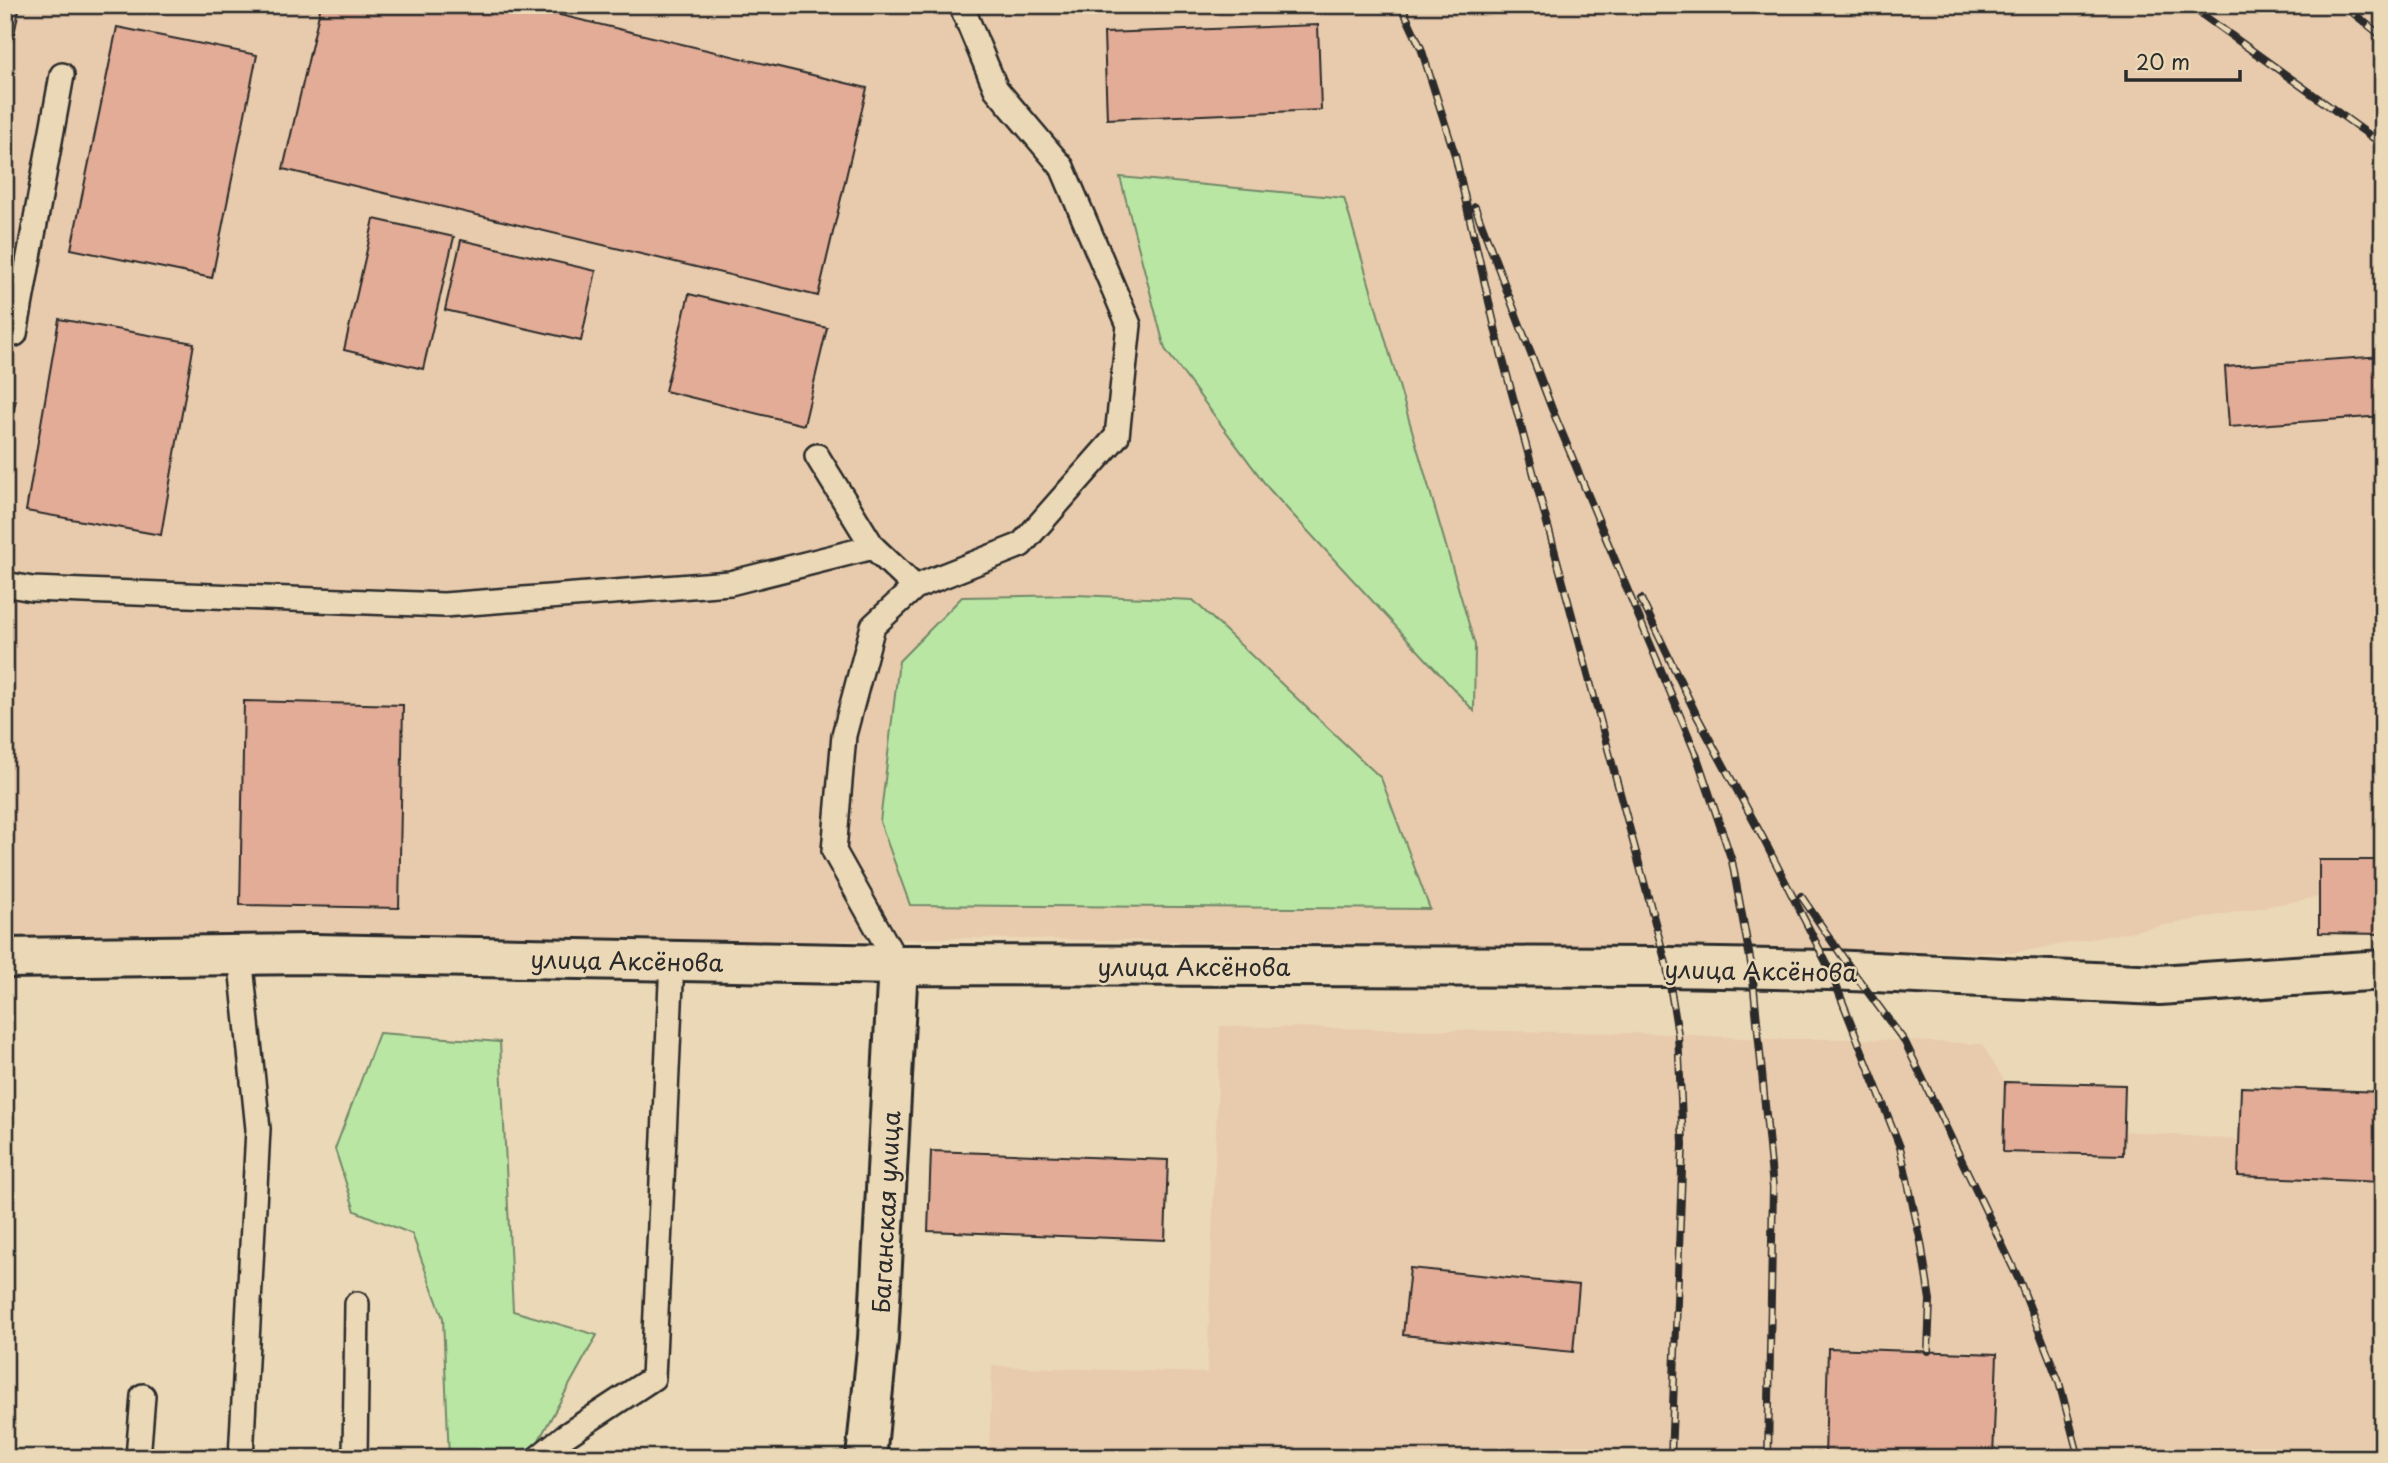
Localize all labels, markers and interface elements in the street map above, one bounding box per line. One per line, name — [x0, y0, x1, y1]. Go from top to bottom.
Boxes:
scale bar — [2126, 38, 2239, 82]
text: 20 m — [2136, 45, 2190, 77]
street label: улица Аксёнова — [530, 940, 724, 980]
street label: улица Аксёнова — [1098, 948, 1291, 984]
street label: улица Аксёнова — [1664, 950, 1858, 990]
street label: Баганская улица — [862, 1110, 908, 1314]

